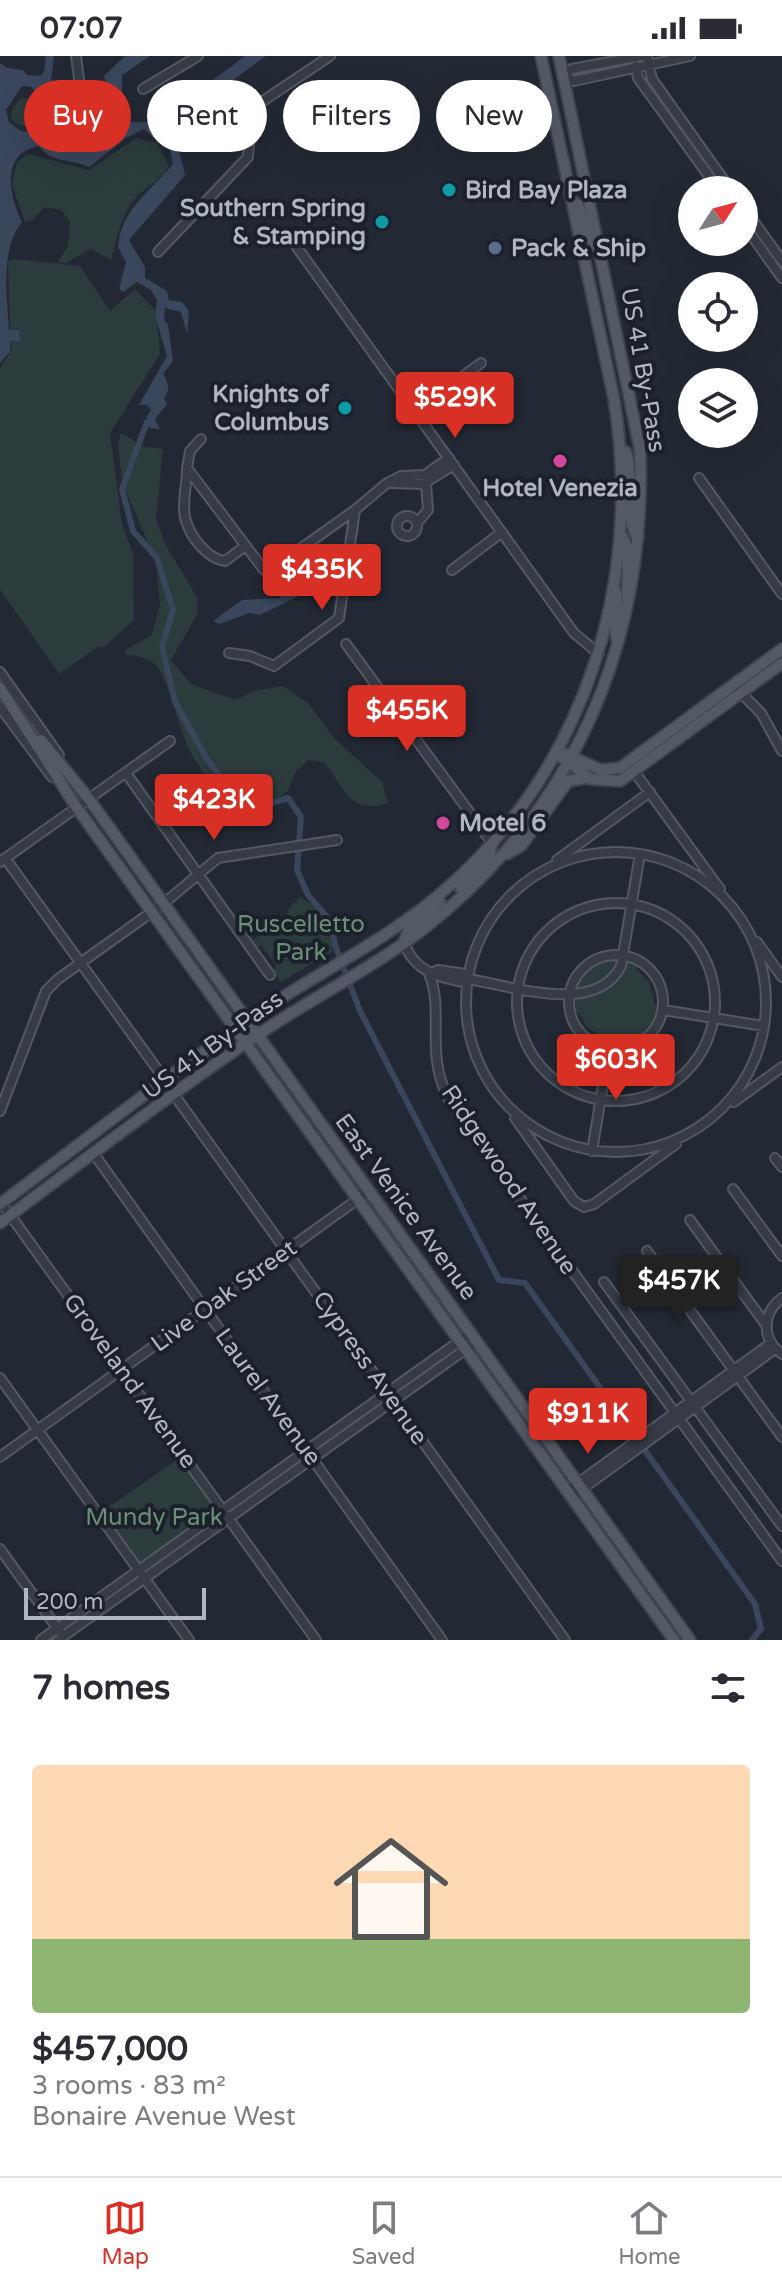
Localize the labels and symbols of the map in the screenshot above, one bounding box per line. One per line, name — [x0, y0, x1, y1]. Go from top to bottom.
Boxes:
place label: Bird Bay Plaza — [465, 176, 628, 205]
north arrow — [678, 176, 758, 256]
marker: Bird Bay Plaza — [440, 181, 458, 199]
place label: Southern Spring & Stamping — [180, 194, 366, 251]
marker: Southern Spring & Stamping — [373, 213, 391, 231]
place label: Pack & Ship — [511, 234, 646, 263]
marker: Pack & Ship — [486, 239, 504, 257]
street label: US 41 By-Pass — [614, 286, 672, 454]
pin: $529K — [399, 372, 511, 440]
place label: Knights of Columbus — [212, 380, 330, 437]
marker: Knights of Columbus — [336, 399, 354, 417]
marker: Hotel Venezia — [551, 452, 569, 470]
place label: Hotel Venezia — [482, 474, 638, 503]
pin: $435K — [266, 544, 378, 612]
pin: $455K — [351, 685, 463, 753]
pin: $423K — [158, 774, 270, 842]
place label: Motel 6 — [459, 809, 546, 838]
marker: Motel 6 — [434, 814, 452, 832]
park label: Ruscelletto Park — [237, 910, 365, 967]
street label: US 41 By-Pass — [137, 984, 289, 1106]
pin: $603K — [560, 1034, 672, 1102]
street label: Ridgewood Avenue — [435, 1080, 583, 1280]
street label: East Venice Avenue — [329, 1108, 483, 1306]
street label: Live Oak Street — [146, 1233, 302, 1359]
pin: $457K — [623, 1255, 735, 1323]
street label: Cypress Avenue — [306, 1286, 434, 1450]
street label: Groveland Avenue — [57, 1288, 203, 1474]
street label: Laurel Avenue — [209, 1323, 327, 1471]
pin: $911K — [532, 1388, 644, 1456]
park label: Mundy Park — [85, 1503, 223, 1532]
scale bar — [24, 1584, 206, 1620]

